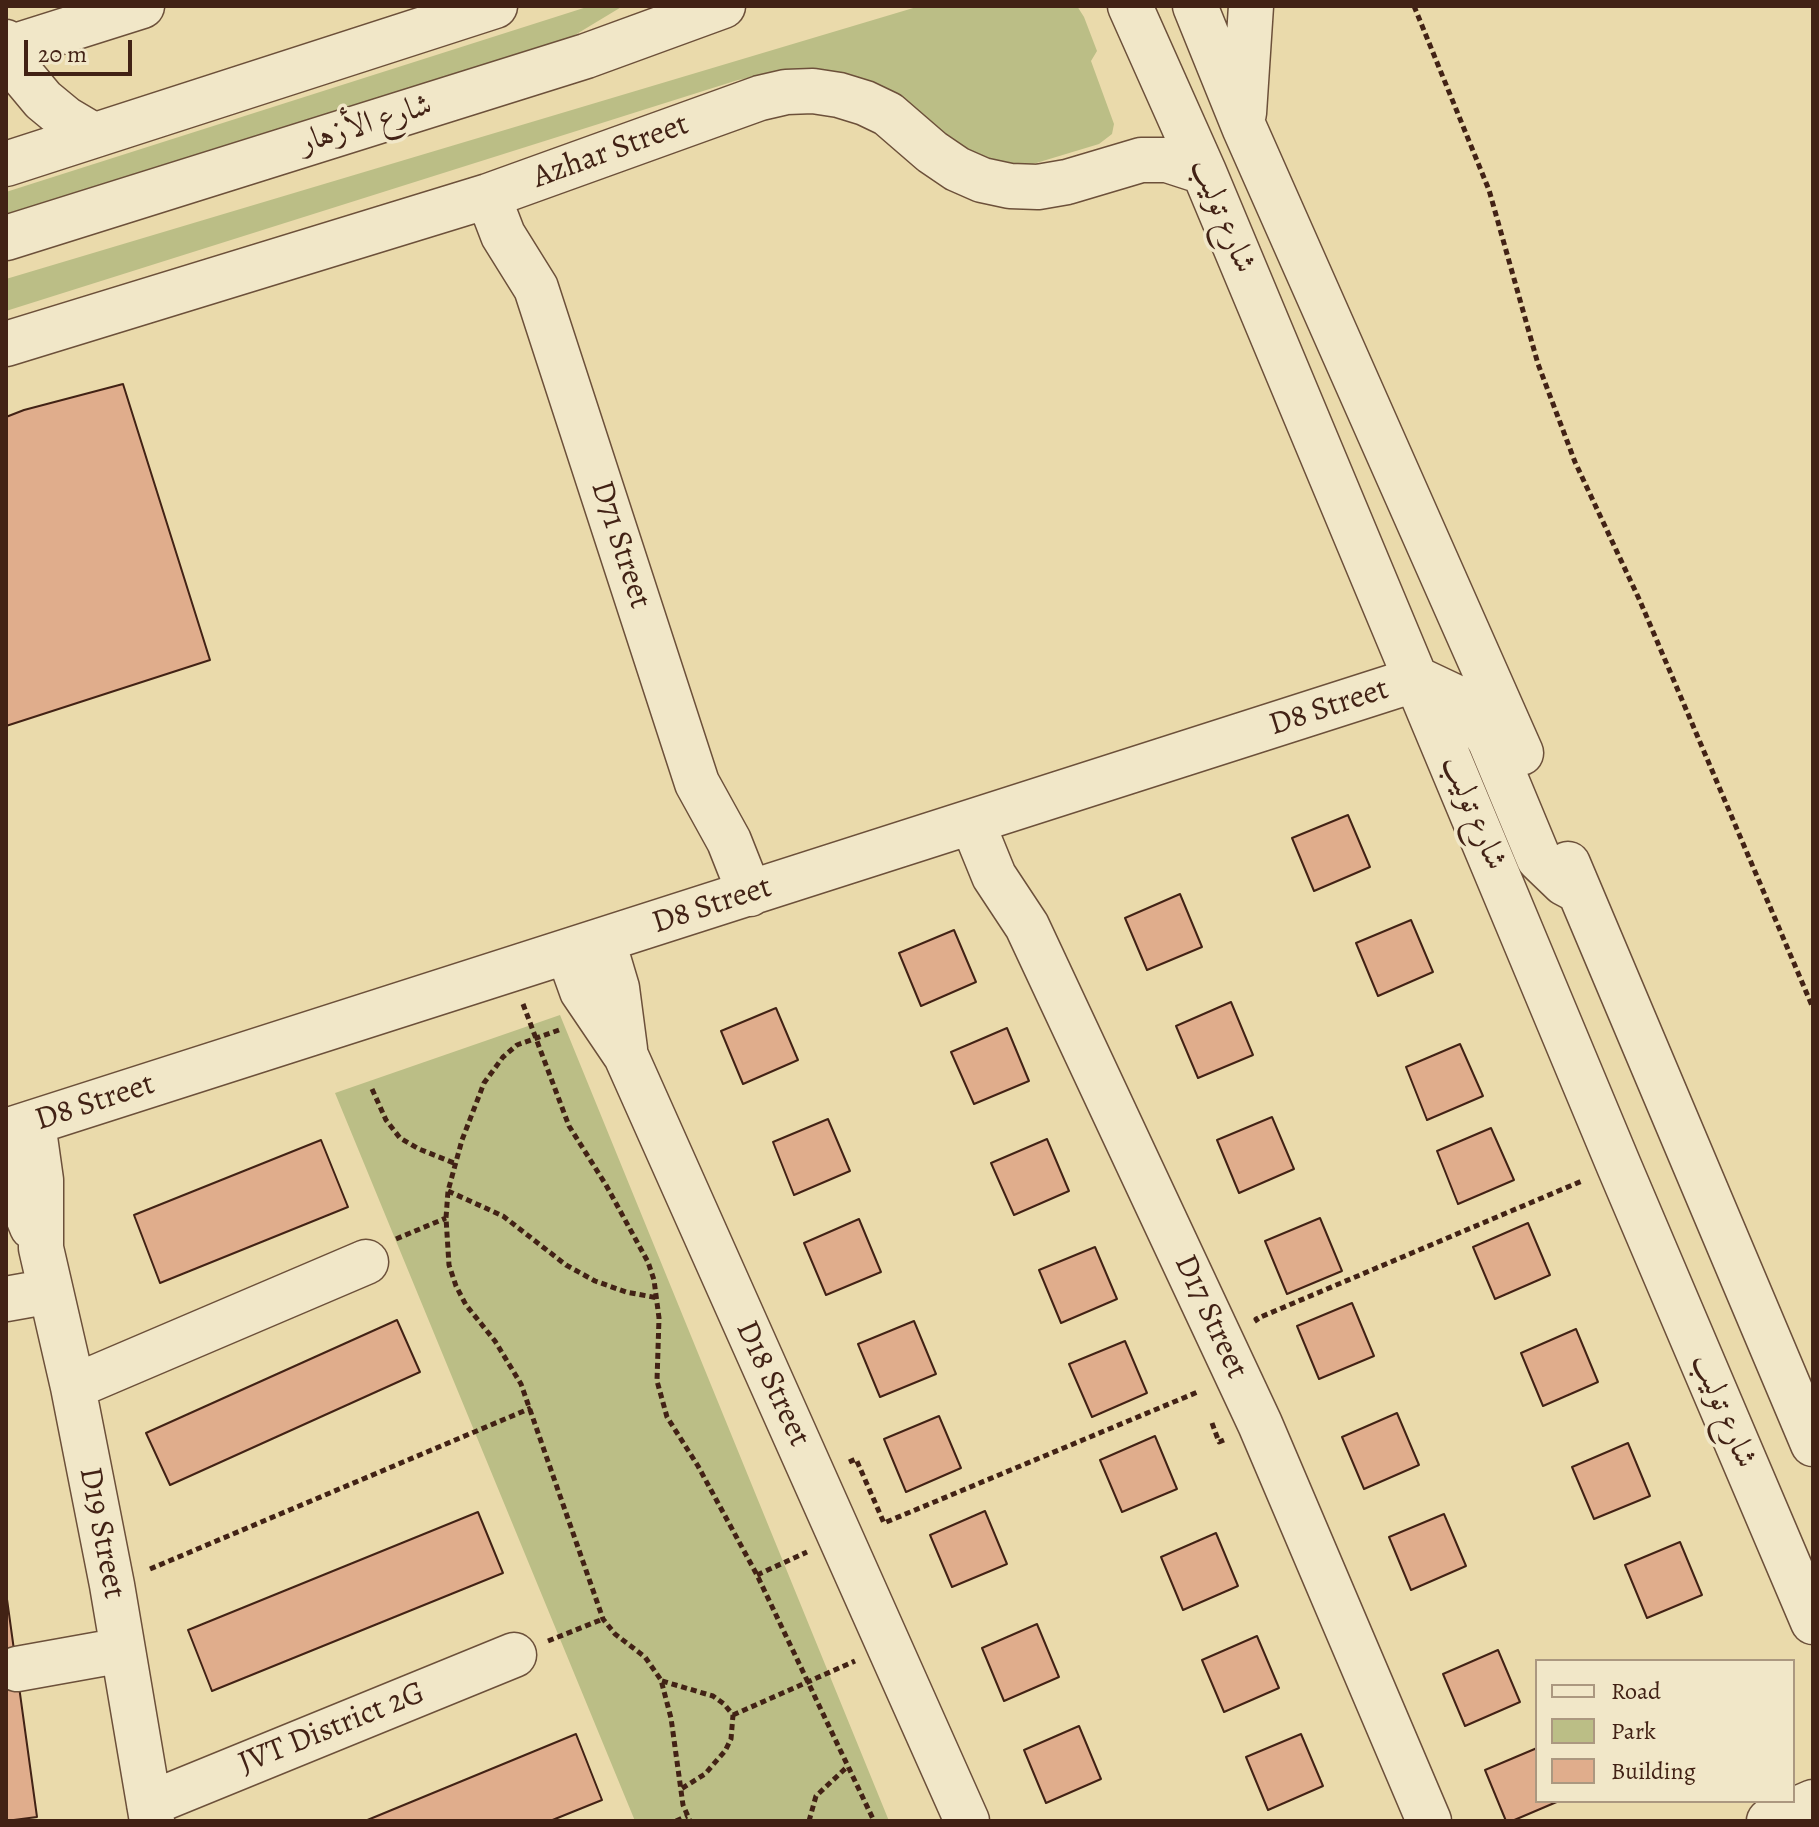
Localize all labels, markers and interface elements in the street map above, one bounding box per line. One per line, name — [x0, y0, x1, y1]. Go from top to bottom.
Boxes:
scale bar — [28, 24, 136, 74]
text: 20 m — [38, 38, 87, 70]
street label: شارع الأزهار — [295, 87, 437, 163]
street label: Azhar Street — [528, 106, 694, 198]
street label: شارع توليب — [1181, 153, 1263, 279]
street label: D71 Street — [581, 476, 659, 614]
street label: D8 Street — [1265, 671, 1393, 745]
street label: شارع توليب — [1432, 750, 1514, 876]
street label: D8 Street — [648, 869, 776, 943]
street label: D8 Street — [31, 1066, 159, 1140]
street label: D17 Street — [1165, 1249, 1255, 1385]
street label: D18 Street — [726, 1315, 818, 1453]
street label: شارع توليب — [1682, 1348, 1764, 1474]
street label: D19 Street — [69, 1464, 133, 1602]
legend — [1535, 1659, 1795, 1803]
street label: JVT District 2G — [233, 1674, 431, 1784]
text: Road — [1611, 1675, 1661, 1707]
text: Park — [1611, 1715, 1656, 1747]
text: Building — [1611, 1755, 1696, 1787]

